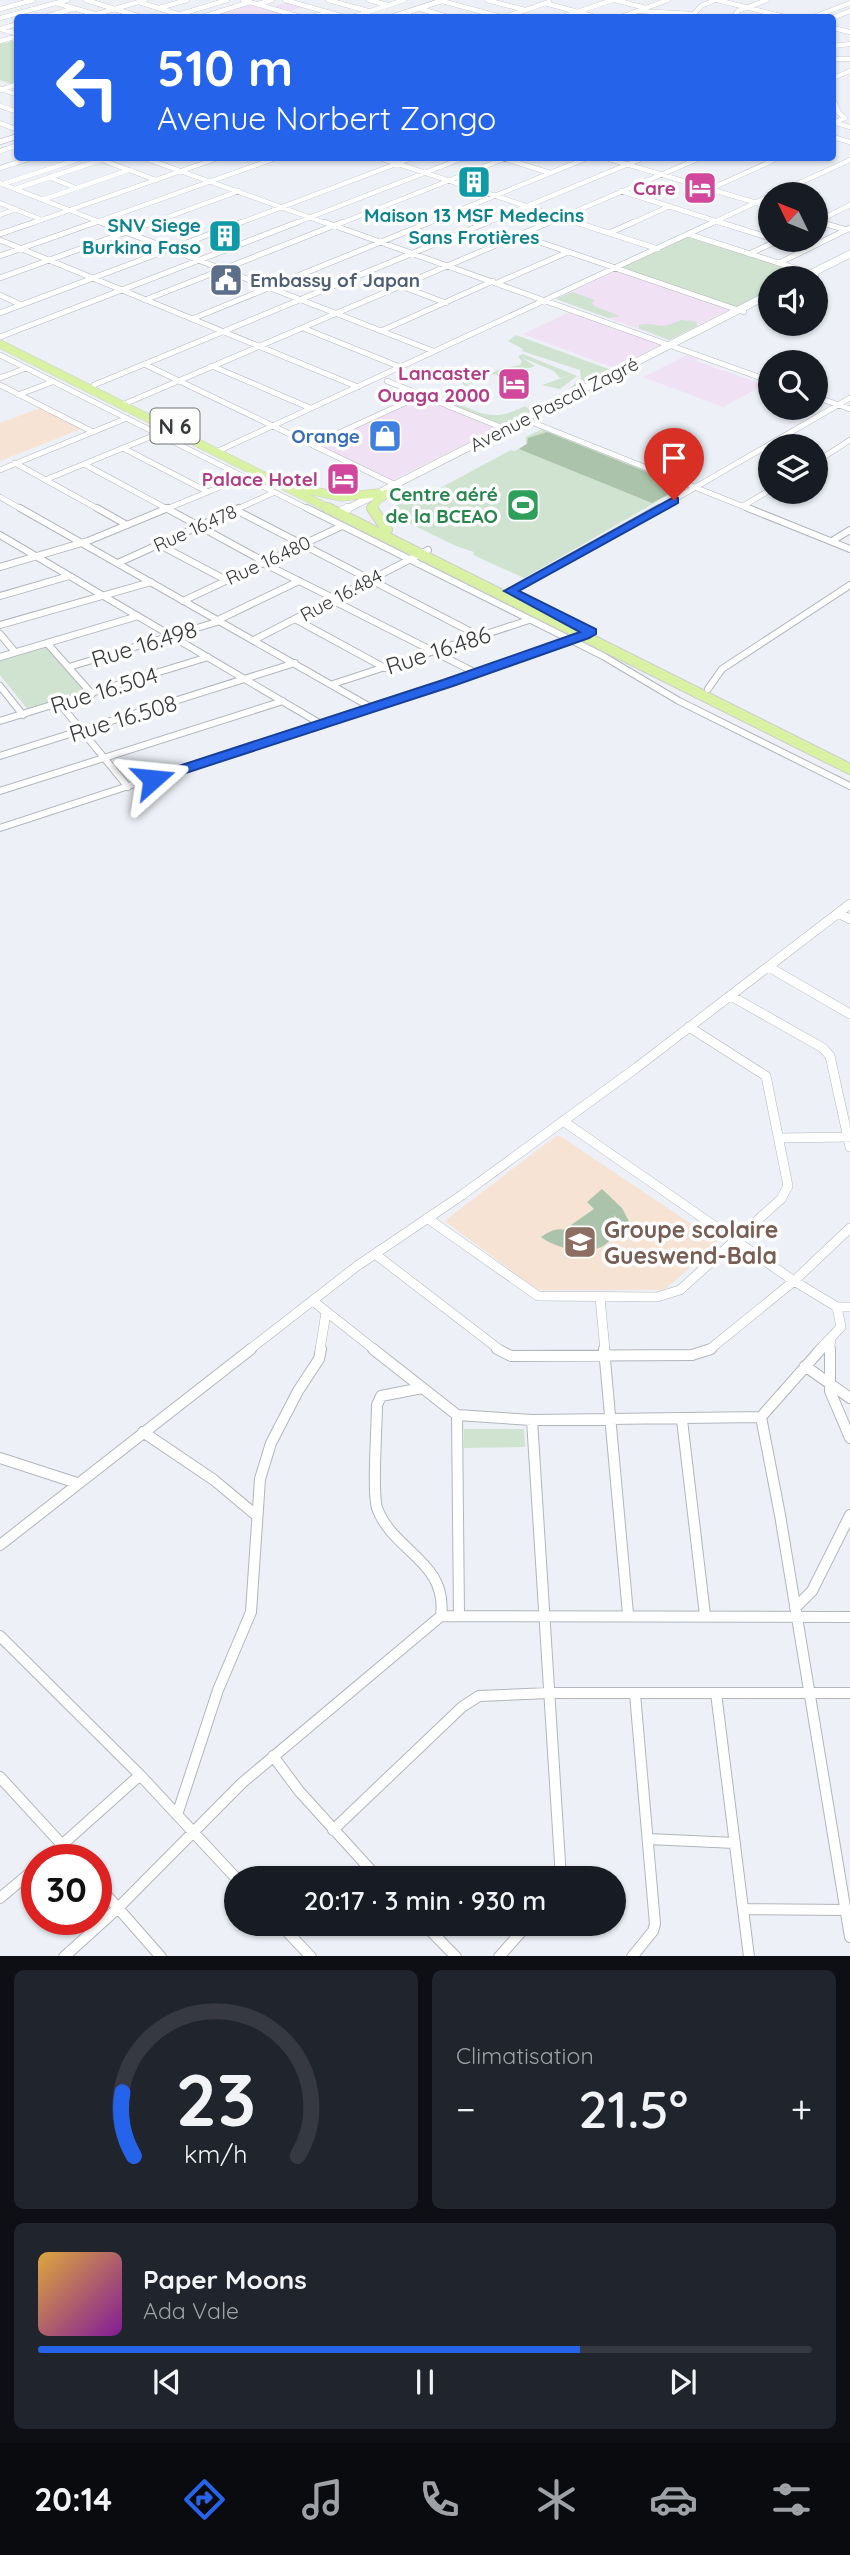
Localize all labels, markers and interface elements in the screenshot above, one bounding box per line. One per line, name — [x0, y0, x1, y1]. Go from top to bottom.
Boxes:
text: 510 m — [157, 37, 293, 98]
icon: left — [42, 42, 133, 133]
text: Avenue Norbert Zongo — [157, 98, 496, 138]
building icon: Maison 13 MSF Medecins Sans Frotières — [455, 163, 493, 201]
hotel icon: Care — [681, 169, 719, 207]
place label: Care — [633, 176, 676, 200]
north arrow — [758, 182, 828, 252]
map controls — [758, 182, 828, 504]
place label: Maison 13 MSF Medecins Sans Frotières — [364, 203, 584, 249]
place label: SNV Siege Burkina Faso — [82, 213, 201, 259]
building icon: SNV Siege Burkina Faso — [206, 217, 244, 255]
public building icon: Embassy of Japan — [207, 261, 245, 299]
button: sound — [758, 266, 828, 336]
place label: Embassy of Japan — [250, 268, 420, 292]
button: search — [758, 350, 828, 420]
street label: Avenue Pascal Zagré — [466, 351, 642, 457]
place label: Lancaster Ouaga 2000 — [377, 361, 490, 407]
hotel icon: Lancaster Ouaga 2000 — [495, 365, 533, 403]
road number: N 6 — [150, 408, 200, 444]
shop icon: Orange — [366, 417, 404, 455]
place label: Orange — [291, 424, 360, 448]
pin — [644, 428, 704, 500]
button: layers — [758, 434, 828, 504]
icon: arrive — [655, 439, 693, 477]
hotel icon: Palace Hotel — [324, 460, 362, 498]
place label: Palace Hotel — [202, 467, 318, 491]
place label: Centre aéré de la BCEAO — [385, 482, 498, 528]
sports icon: Centre aéré de la BCEAO — [504, 486, 542, 524]
street label: Rue 16.478 — [150, 499, 240, 557]
street label: Rue 16.480 — [222, 530, 314, 590]
street label: Rue 16.484 — [296, 563, 386, 627]
street label: Rue 16.498 — [88, 614, 200, 674]
street label: Rue 16.486 — [382, 619, 494, 681]
street label: Rue 16.504 — [47, 660, 161, 720]
street label: Rue 16.508 — [66, 688, 180, 748]
position arrow — [116, 742, 190, 816]
place label: Groupe scolaire Gueswend-Bala — [604, 1215, 778, 1270]
school or university icon: Groupe scolaire Gueswend-Bala — [561, 1223, 599, 1261]
speed limit sign: 30 — [21, 1844, 112, 1935]
text: 20:17 · 3 min · 930 m — [304, 1884, 546, 1917]
text: Climatisation — [456, 2041, 594, 2070]
text: 23 — [176, 2053, 256, 2144]
text: 21.5° — [578, 2076, 688, 2141]
text: − — [456, 2085, 476, 2133]
text: + — [791, 2085, 812, 2133]
text: km/h — [184, 2137, 248, 2168]
text: Paper Moons — [143, 2263, 307, 2296]
text: Ada Vale — [143, 2296, 239, 2325]
icon: previous — [148, 2363, 186, 2401]
icon: pause — [406, 2363, 444, 2401]
icon: next — [664, 2363, 702, 2401]
icon: directions — [180, 2475, 229, 2524]
icon: music — [298, 2475, 347, 2524]
icon: phone — [415, 2475, 464, 2524]
icon: climate — [532, 2475, 581, 2524]
icon: car — [649, 2475, 698, 2524]
icon: filters — [767, 2475, 816, 2524]
text: 20:14 — [34, 2479, 112, 2519]

